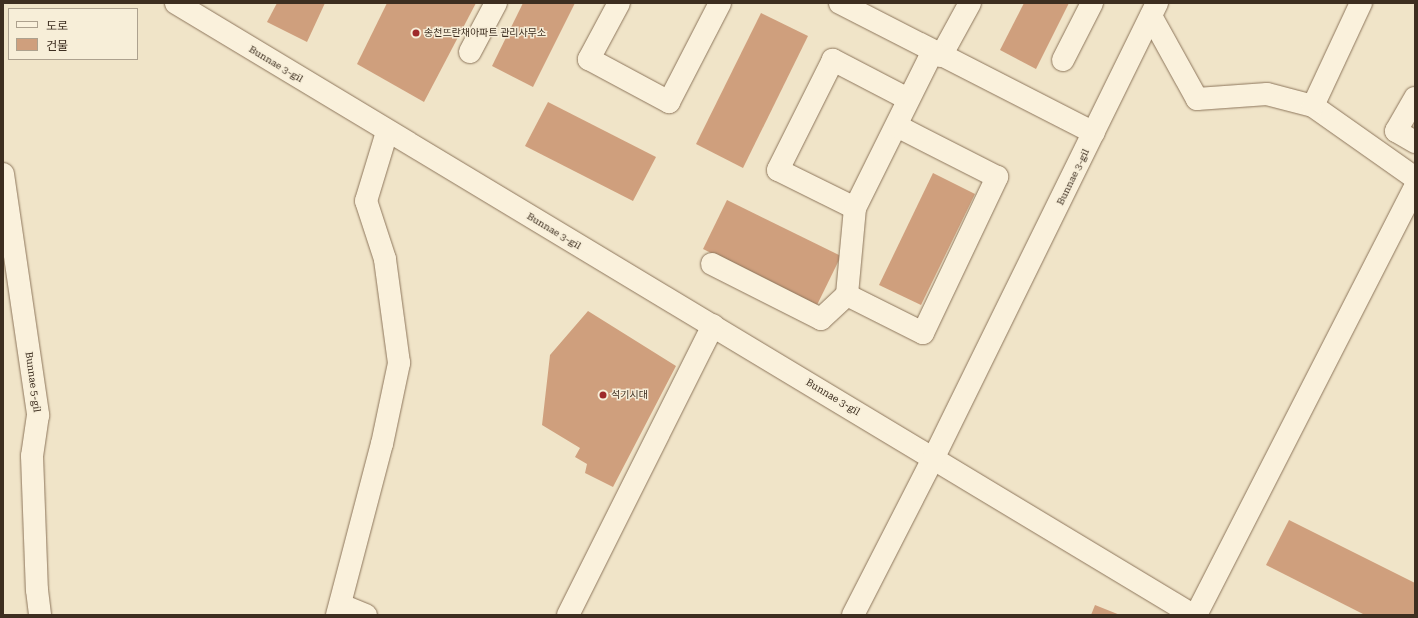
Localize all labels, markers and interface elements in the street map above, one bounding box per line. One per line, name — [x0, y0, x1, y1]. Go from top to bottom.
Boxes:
legend — [8, 8, 138, 60]
text: 도로 — [46, 19, 68, 33]
place label: 송천뜨란채아파트 관리사무소 — [424, 27, 546, 39]
marker: 송천뜨란채아파트 관리사무소 — [411, 28, 421, 38]
text: 건물 — [46, 39, 68, 53]
street label: Bunnae 3-gil — [247, 43, 305, 85]
street label: Bunnae 3-gil — [1054, 147, 1092, 207]
street label: Bunnae 3-gil — [525, 210, 583, 252]
street label: Bunnae 5-gil — [23, 351, 43, 413]
street label: Bunnae 3-gil — [804, 376, 862, 418]
place label: 석기시대 — [611, 389, 648, 401]
marker: 석기시대 — [598, 390, 608, 400]

